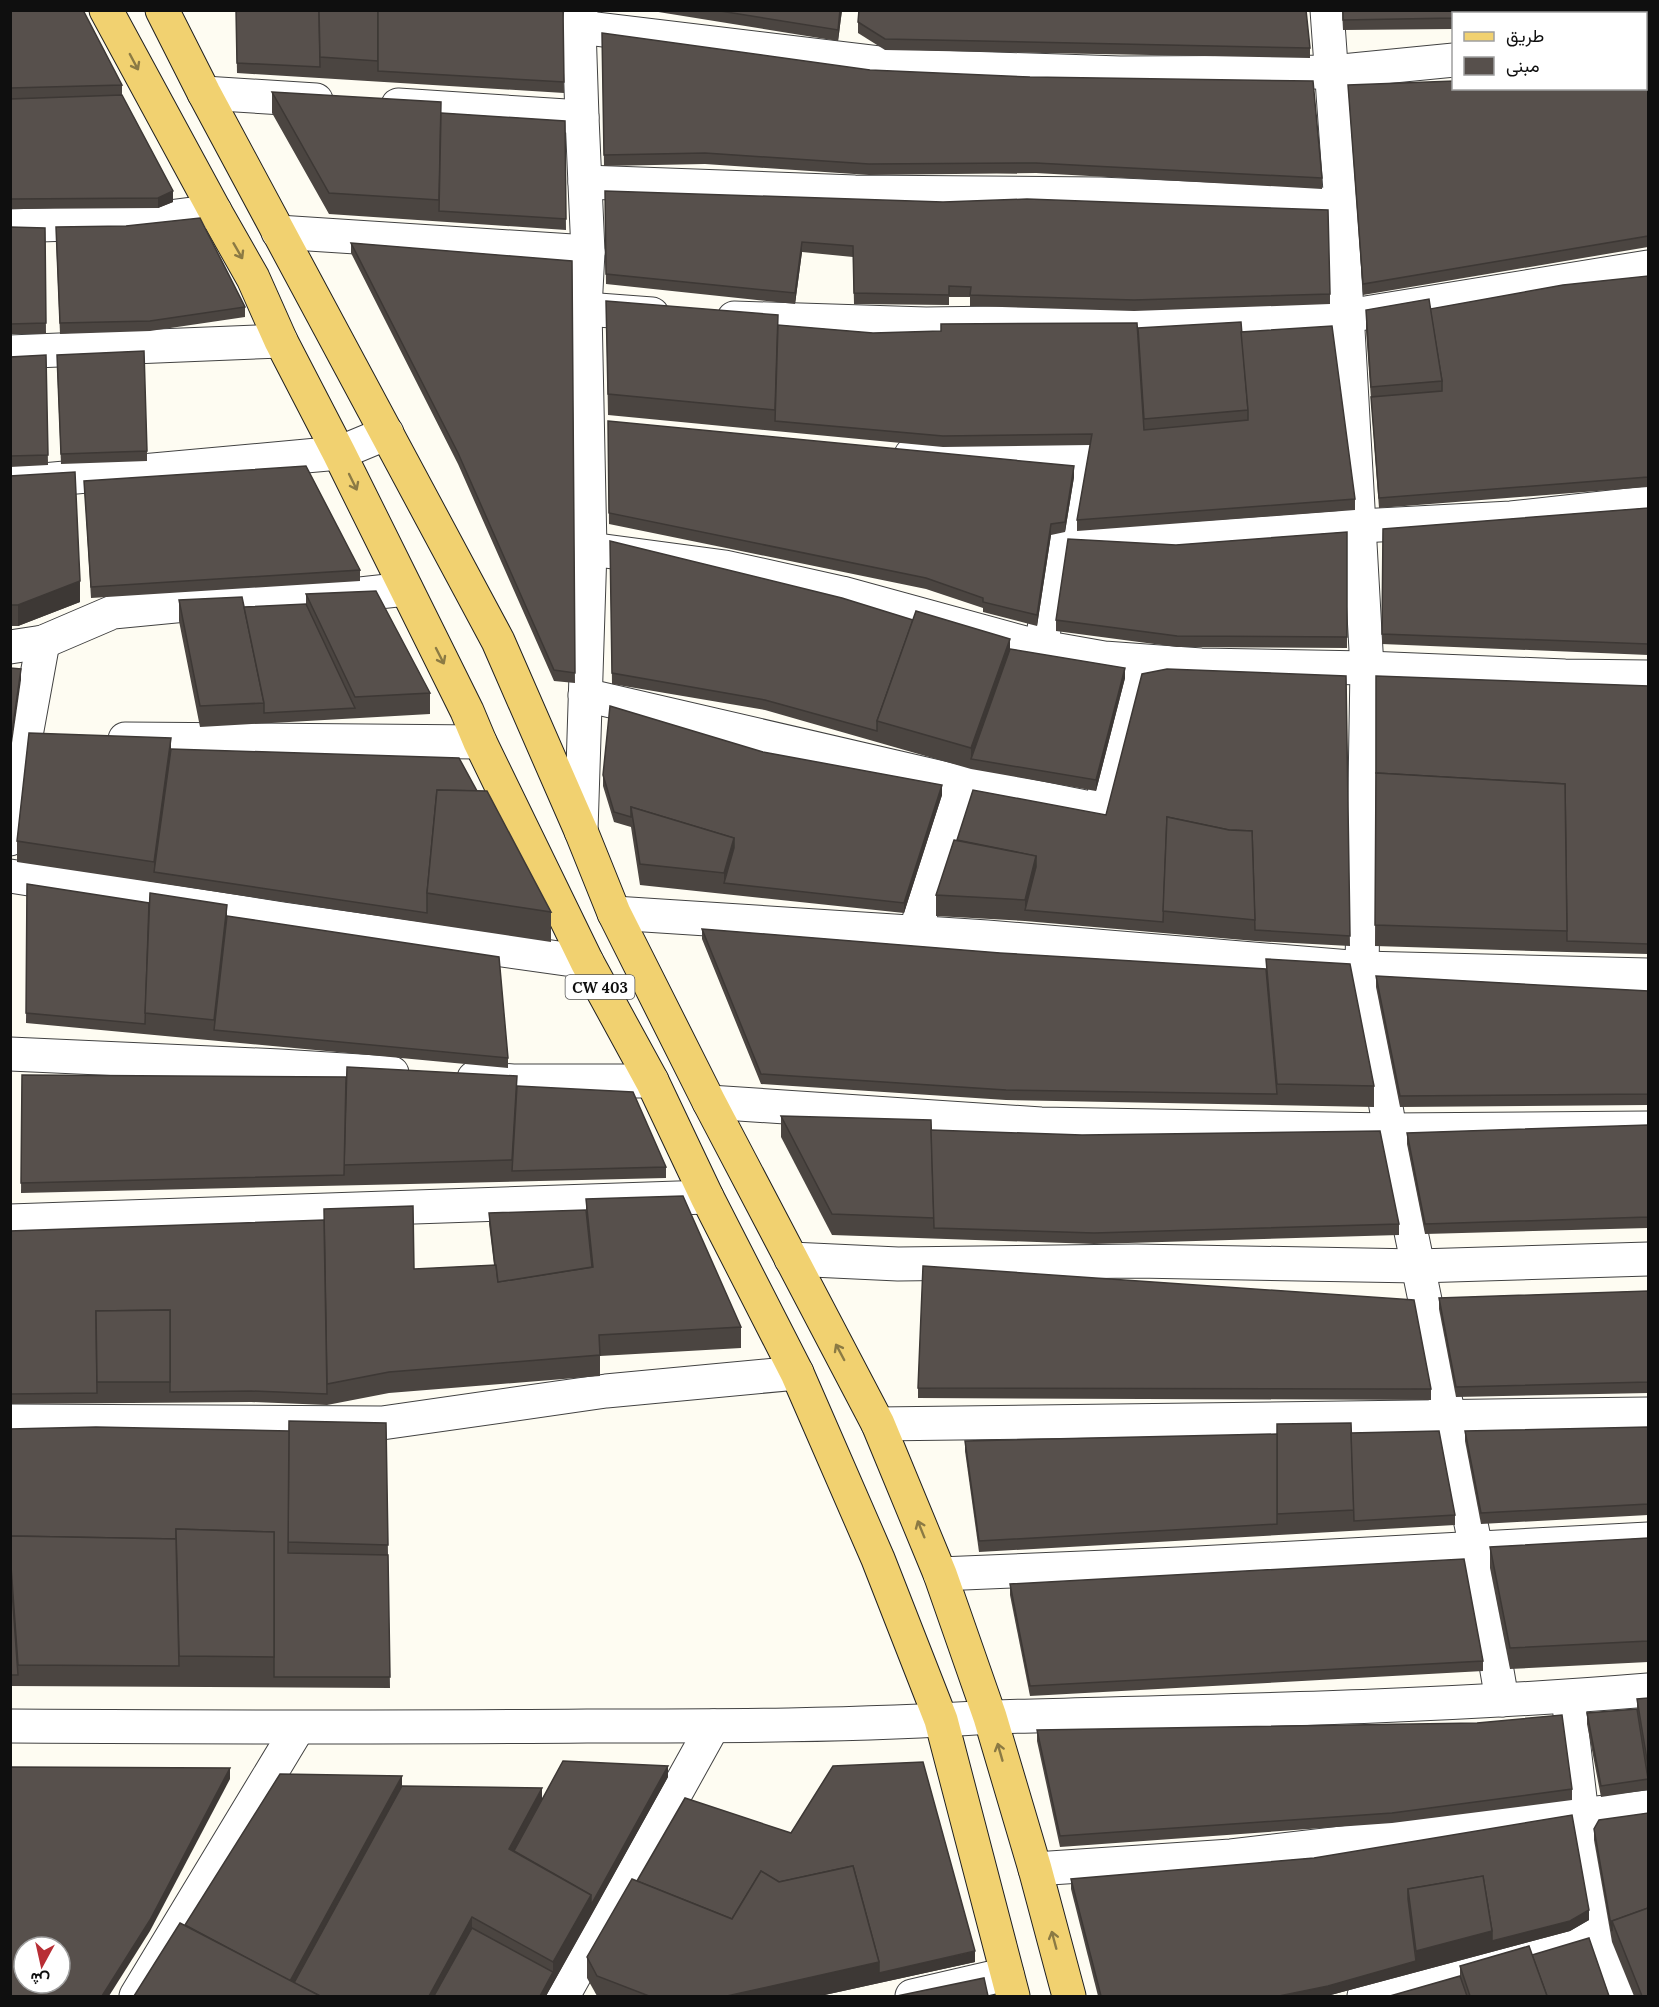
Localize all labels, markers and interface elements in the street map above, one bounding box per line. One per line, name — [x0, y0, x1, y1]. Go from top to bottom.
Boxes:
legend — [1452, 12, 1647, 90]
text: طريق — [1506, 24, 1544, 47]
one-way arrow — [128, 53, 140, 70]
text: مبنى — [1506, 54, 1540, 77]
one-way arrow — [232, 242, 244, 259]
one-way arrow — [348, 472, 359, 490]
one-way arrow — [435, 647, 446, 665]
road number: CW 403 — [566, 975, 634, 999]
one-way arrow — [834, 1344, 846, 1361]
one-way arrow — [915, 1520, 926, 1539]
one-way arrow — [994, 1743, 1006, 1762]
one-way arrow — [1047, 1931, 1059, 1950]
north arrow — [12, 1935, 72, 1995]
text: ش — [29, 1969, 51, 1991]

